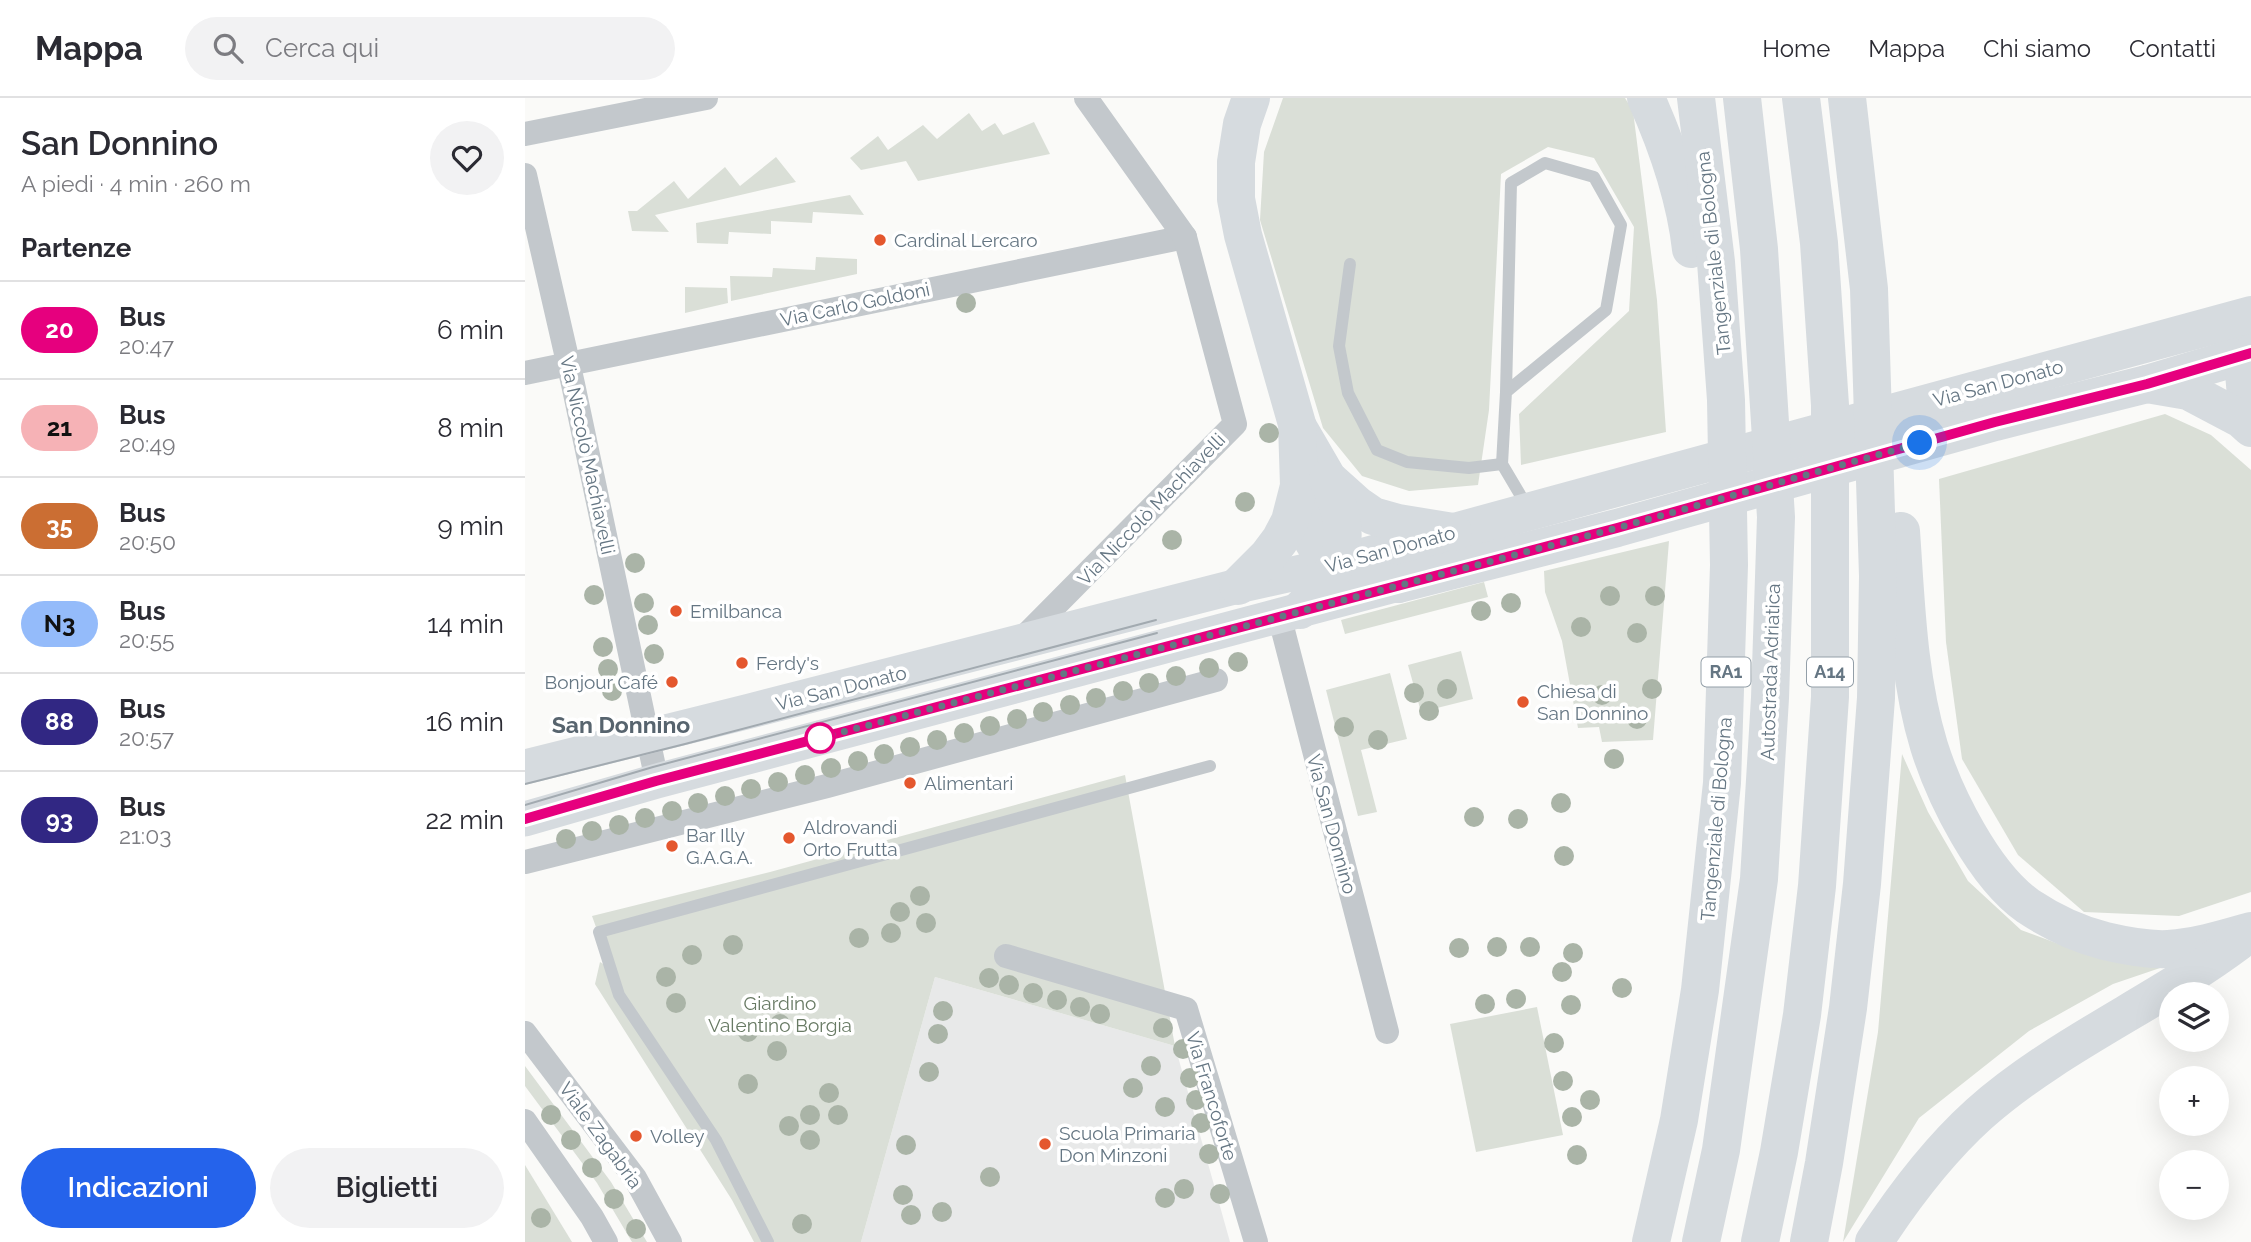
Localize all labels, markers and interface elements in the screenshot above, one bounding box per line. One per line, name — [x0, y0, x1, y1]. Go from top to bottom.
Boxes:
search box — [185, 17, 675, 80]
text: Mappa — [35, 29, 143, 68]
icon: search — [209, 29, 247, 67]
text: Cerca qui — [265, 33, 379, 63]
text: Home — [1762, 34, 1830, 63]
text: Mappa — [1868, 34, 1945, 63]
text: Chi siamo — [1983, 34, 2091, 63]
text: Contatti — [2129, 34, 2216, 63]
button: heart — [430, 121, 504, 195]
text: San Donnino — [21, 124, 218, 163]
street label: Tangenziale di Bologna — [1691, 150, 1735, 356]
text: A piedi · 4 min · 260 m — [21, 170, 251, 197]
place label: Cardinal Lercaro — [894, 229, 1037, 251]
marker: Cardinal Lercaro — [872, 232, 888, 248]
text: Partenze — [21, 233, 131, 263]
street label: Via Carlo Goldoni — [778, 277, 932, 331]
text: Bus — [119, 302, 166, 332]
text: 20 — [45, 315, 74, 344]
text: 6 min — [437, 315, 504, 345]
text: 20:47 — [119, 332, 174, 359]
street label: Via Niccolò Machiavelli — [556, 354, 620, 556]
street label: Via San Donato — [1931, 355, 2065, 411]
text: Bus — [119, 400, 166, 430]
text: 21 — [47, 413, 72, 442]
text: 8 min — [437, 413, 504, 443]
your location — [1902, 425, 1937, 460]
street label: Via Niccolò Machiavelli — [1073, 429, 1229, 589]
text: 20:49 — [119, 430, 175, 457]
text: Bus — [119, 498, 166, 528]
text: 35 — [46, 511, 73, 540]
text: 9 min — [437, 511, 504, 541]
street label: Via San Donato — [1323, 521, 1457, 577]
text: 20:50 — [119, 528, 176, 555]
street label: Autostrada Adriatica — [1756, 583, 1784, 761]
text: Bus — [119, 596, 166, 626]
place label: Emilbanca — [690, 600, 782, 622]
marker: Emilbanca — [668, 603, 684, 619]
text: N3 — [44, 609, 75, 638]
text: 14 min — [427, 609, 504, 639]
text: 20:55 — [119, 626, 174, 653]
place label: Ferdy's — [756, 652, 819, 674]
marker: Ferdy's — [734, 655, 750, 671]
road number: RA1 — [1701, 658, 1751, 686]
road number: A14 — [1807, 658, 1853, 686]
street label: Via San Donato — [773, 661, 909, 715]
place label: Bonjour Café — [545, 671, 658, 693]
marker: Bonjour Café — [664, 674, 680, 690]
place label: Chiesa di San Donnino — [1537, 680, 1648, 724]
text: Bus — [119, 694, 166, 724]
marker: Chiesa di San Donnino — [1515, 694, 1531, 710]
text: 88 — [45, 707, 74, 736]
text: 16 min — [426, 707, 504, 737]
district label: San Donnino — [552, 711, 690, 738]
street label: Tangenziale di Bologna — [1696, 716, 1736, 922]
unlabelled marker — [805, 723, 835, 753]
text: 20:57 — [119, 724, 174, 751]
street label: Via San Donnino — [1303, 752, 1361, 896]
place label: Alimentari — [924, 772, 1013, 794]
marker: Alimentari — [902, 775, 918, 791]
text: Bus — [119, 792, 166, 822]
text: 93 — [46, 805, 73, 834]
text: 22 min — [426, 805, 504, 835]
place label: Aldrovandi Orto Frutta — [803, 816, 898, 860]
text: 21:03 — [119, 822, 172, 849]
place label: Bar Illy G.A.G.A. — [686, 824, 753, 868]
marker: Aldrovandi Orto Frutta — [781, 830, 797, 846]
marker: Bar Illy G.A.G.A. — [664, 838, 680, 854]
map controls — [2159, 982, 2229, 1220]
button: layers — [2159, 982, 2229, 1052]
park label: Giardino Valentino Borgia — [708, 992, 852, 1036]
street label: Via Francoforte — [1182, 1029, 1242, 1163]
button: + — [2159, 1066, 2229, 1136]
street label: Viale Zagabria — [555, 1078, 647, 1192]
place label: Scuola Primaria Don Minzoni — [1059, 1122, 1196, 1166]
place label: Volley — [650, 1125, 704, 1147]
marker: Volley — [628, 1128, 644, 1144]
marker: Scuola Primaria Don Minzoni — [1037, 1136, 1053, 1152]
button: Indicazioni — [21, 1148, 256, 1228]
button: Biglietti — [270, 1148, 504, 1228]
button: − — [2159, 1150, 2229, 1220]

